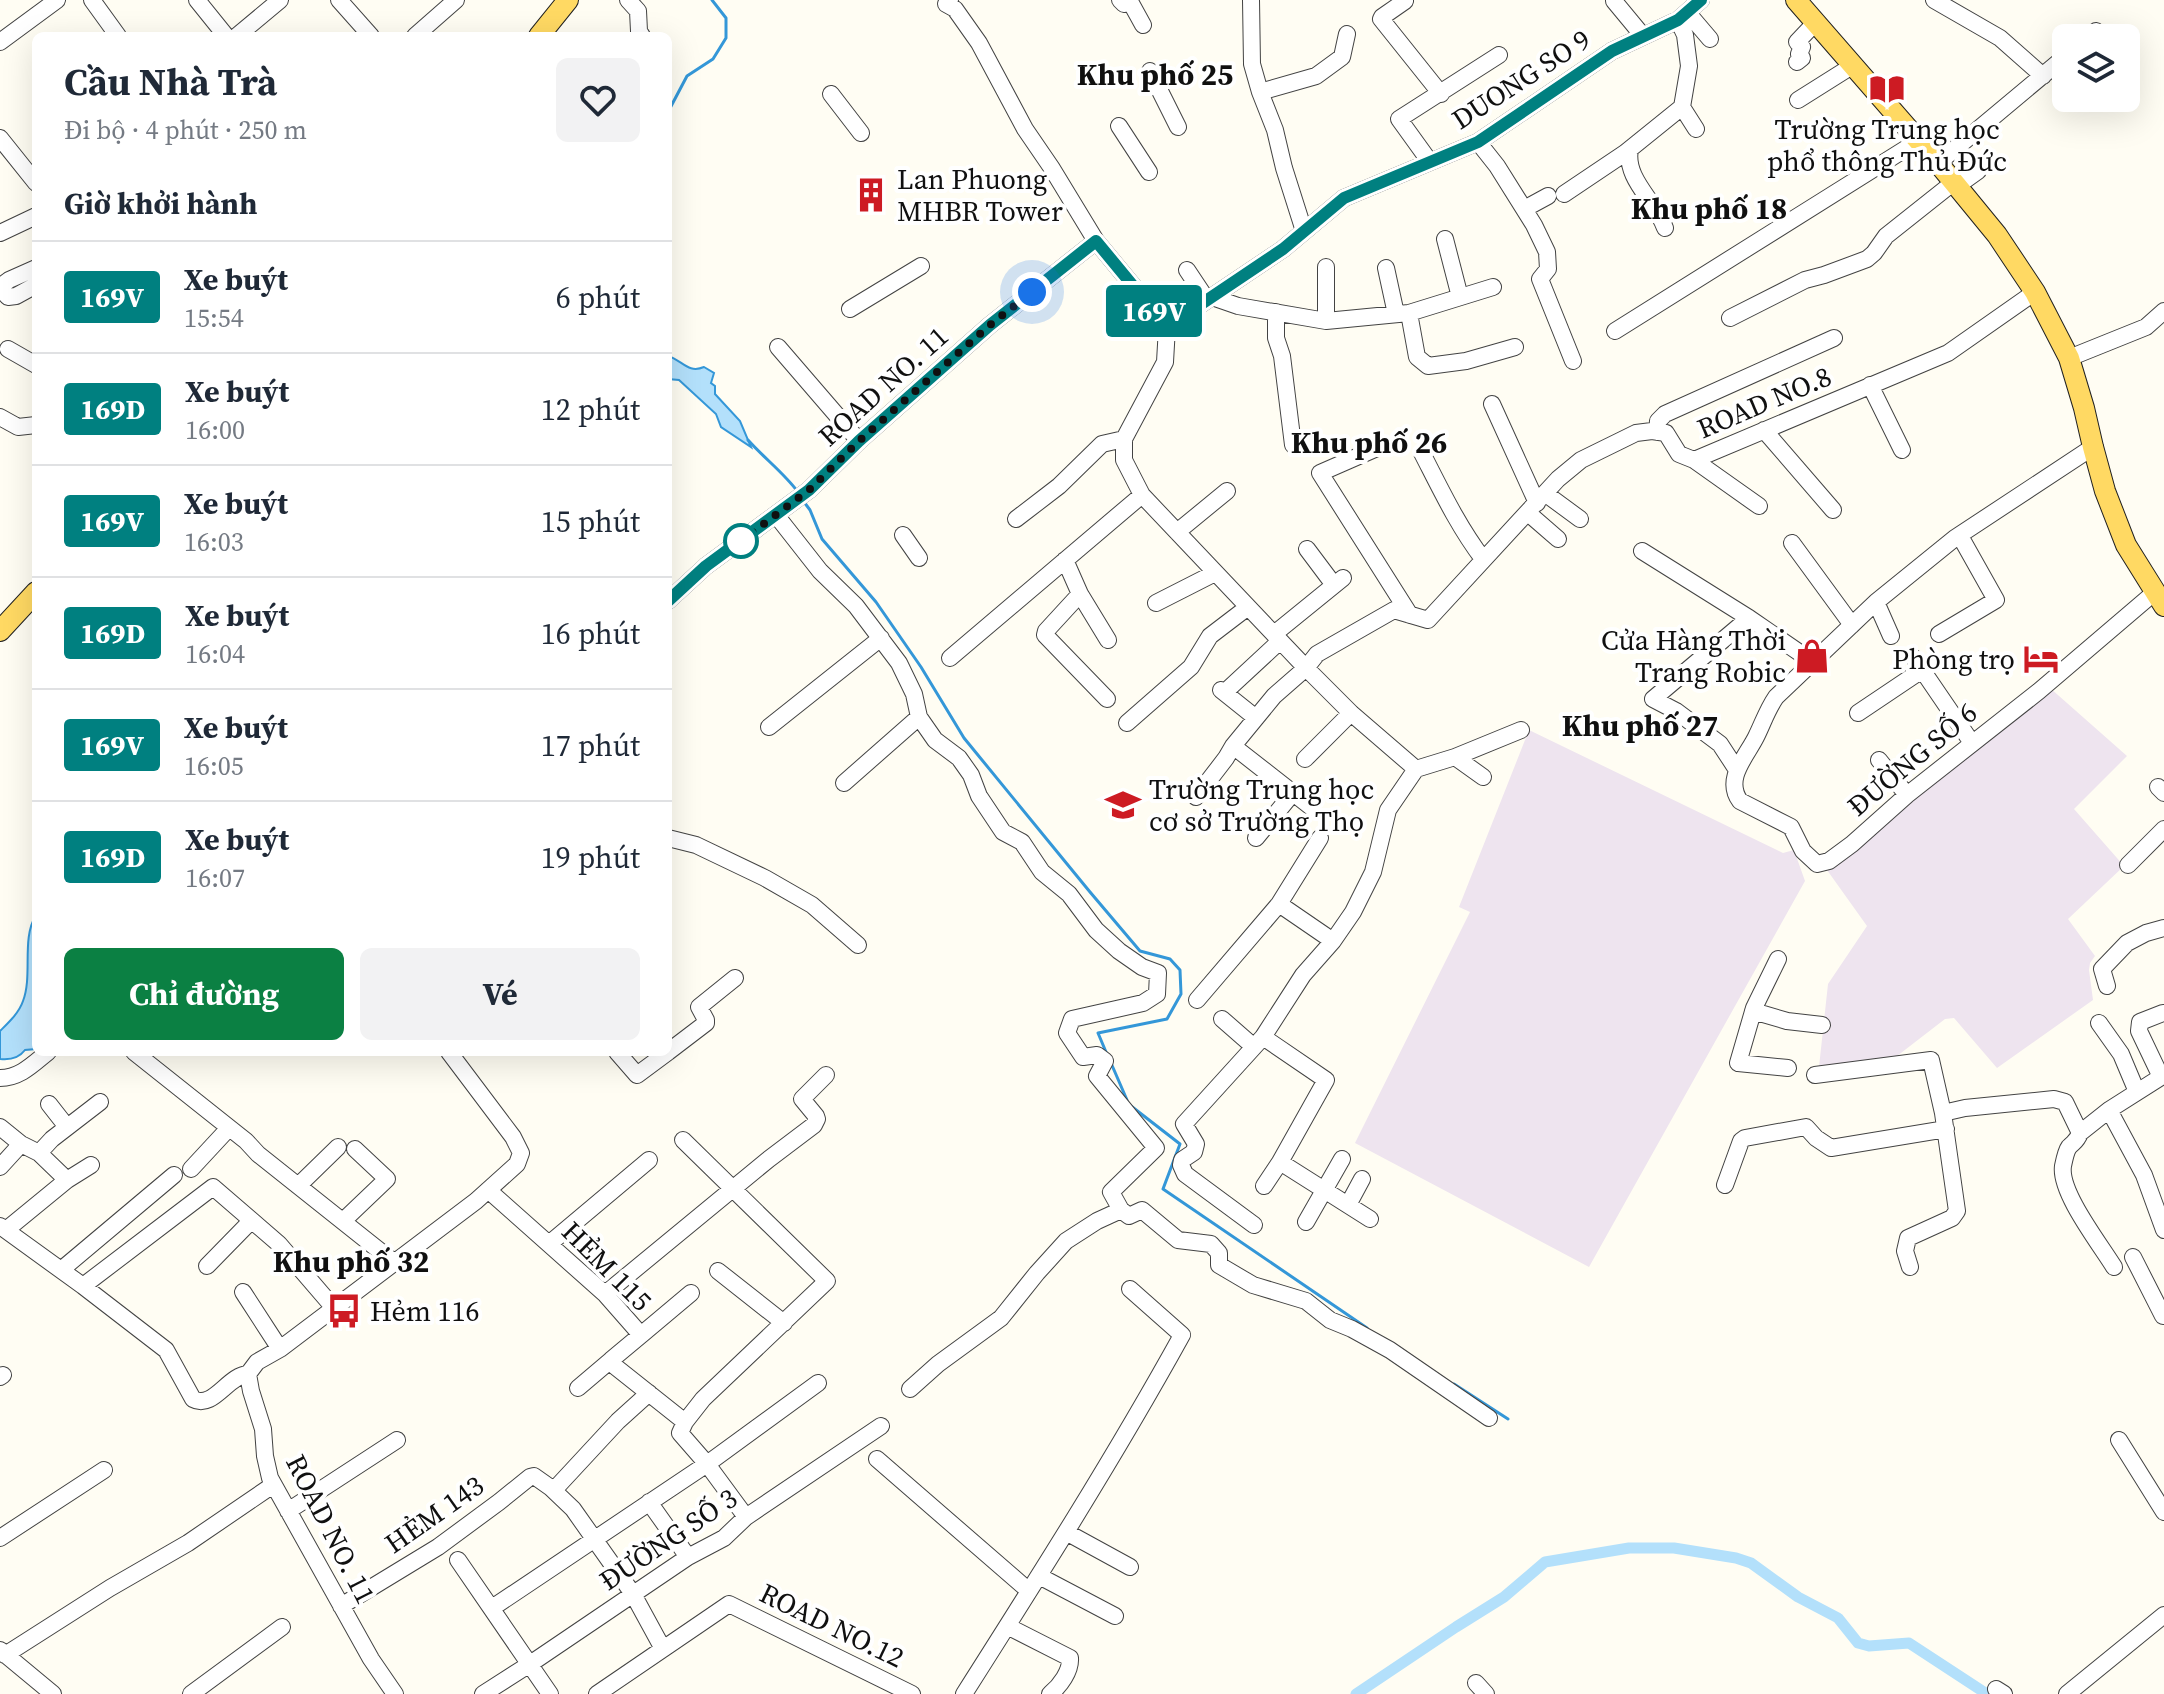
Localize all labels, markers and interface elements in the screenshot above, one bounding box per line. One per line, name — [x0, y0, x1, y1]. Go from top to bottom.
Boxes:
street label: DUONG SO 9 — [1444, 20, 1598, 138]
map controls — [2052, 24, 2140, 112]
button: layers — [2052, 24, 2140, 112]
district label: Khu phố 25 — [1077, 54, 1233, 95]
text: Cầu Nhà Trà — [64, 56, 277, 108]
button: heart — [556, 58, 640, 142]
library icon: Trường Trung học phổ thông Thủ Đức — [1868, 70, 1906, 108]
place label: Trường Trung học phổ thông Thủ Đức — [1767, 110, 2007, 180]
text: Đi bộ · 4 phút · 250 m — [64, 112, 307, 148]
place label: Lan Phuong MHBR Tower — [897, 160, 1063, 230]
building icon: Lan Phuong MHBR Tower — [852, 176, 890, 214]
text: Giờ khởi hành — [64, 183, 258, 224]
district label: Khu phố 18 — [1631, 188, 1787, 229]
text: Xe buýt — [184, 259, 288, 300]
your location — [1012, 272, 1052, 312]
text: 6 phút — [556, 277, 640, 318]
text: 169V — [80, 278, 144, 316]
line badge: 169V — [1098, 285, 1210, 337]
text: 169V — [1122, 292, 1186, 330]
text: 15:54 — [184, 300, 244, 336]
street label: ROAD NO. 11 — [810, 317, 956, 455]
street label: ROAD NO.8 — [1691, 357, 1837, 447]
text: Xe buýt — [185, 371, 289, 412]
text: 12 phút — [541, 389, 640, 430]
text: 169D — [80, 390, 145, 428]
text: 16:00 — [185, 412, 245, 448]
district label: Khu phố 26 — [1291, 422, 1447, 463]
text: Xe buýt — [184, 483, 288, 524]
text: 15 phút — [541, 501, 640, 542]
text: 169V — [80, 502, 144, 540]
text: 16:03 — [184, 524, 244, 560]
unlabelled marker — [724, 524, 758, 558]
text: Xe buýt — [185, 595, 289, 636]
text: 16 phút — [541, 613, 640, 654]
text: 169D — [80, 614, 145, 652]
place label: Cửa Hàng Thời Trang Robic — [1601, 621, 1786, 691]
text: 16:04 — [185, 636, 245, 672]
shop icon: Cửa Hàng Thời Trang Robic — [1793, 637, 1831, 675]
place label: Phòng trọ — [1892, 640, 2015, 678]
hotel icon: Phòng trọ — [2022, 640, 2060, 678]
street label: ĐƯỜNG SỐ 6 — [1839, 694, 1985, 824]
district label: Khu phố 27 — [1562, 705, 1718, 746]
text: Xe buýt — [184, 707, 288, 748]
text: 17 phút — [541, 725, 640, 766]
text: 169V — [80, 726, 144, 764]
text: 16:05 — [184, 748, 244, 784]
place label: Trường Trung học cơ sở Trường Thọ — [1149, 770, 1374, 840]
school or university icon: Trường Trung học cơ sở Trường Thọ — [1104, 786, 1142, 824]
text: Xe buýt — [185, 819, 289, 860]
text: 19 phút — [541, 837, 640, 878]
text: 169D — [80, 838, 145, 876]
text: 16:07 — [185, 860, 245, 896]
button: Chỉ đường — [64, 948, 344, 1040]
button: Vé — [360, 948, 640, 1040]
street label: HẺM 115 — [554, 1213, 660, 1319]
district label: Khu phố 32 — [273, 1241, 429, 1282]
bus stop icon: Hẻm 116 — [325, 1292, 363, 1330]
place label: Hẻm 116 — [370, 1292, 480, 1330]
street label: ROAD NO. 11 — [277, 1448, 385, 1610]
street label: HẺM 143 — [377, 1466, 491, 1562]
street label: ĐƯỜNG SỐ 3 — [592, 1479, 744, 1599]
street label: ROAD NO.12 — [753, 1574, 911, 1676]

